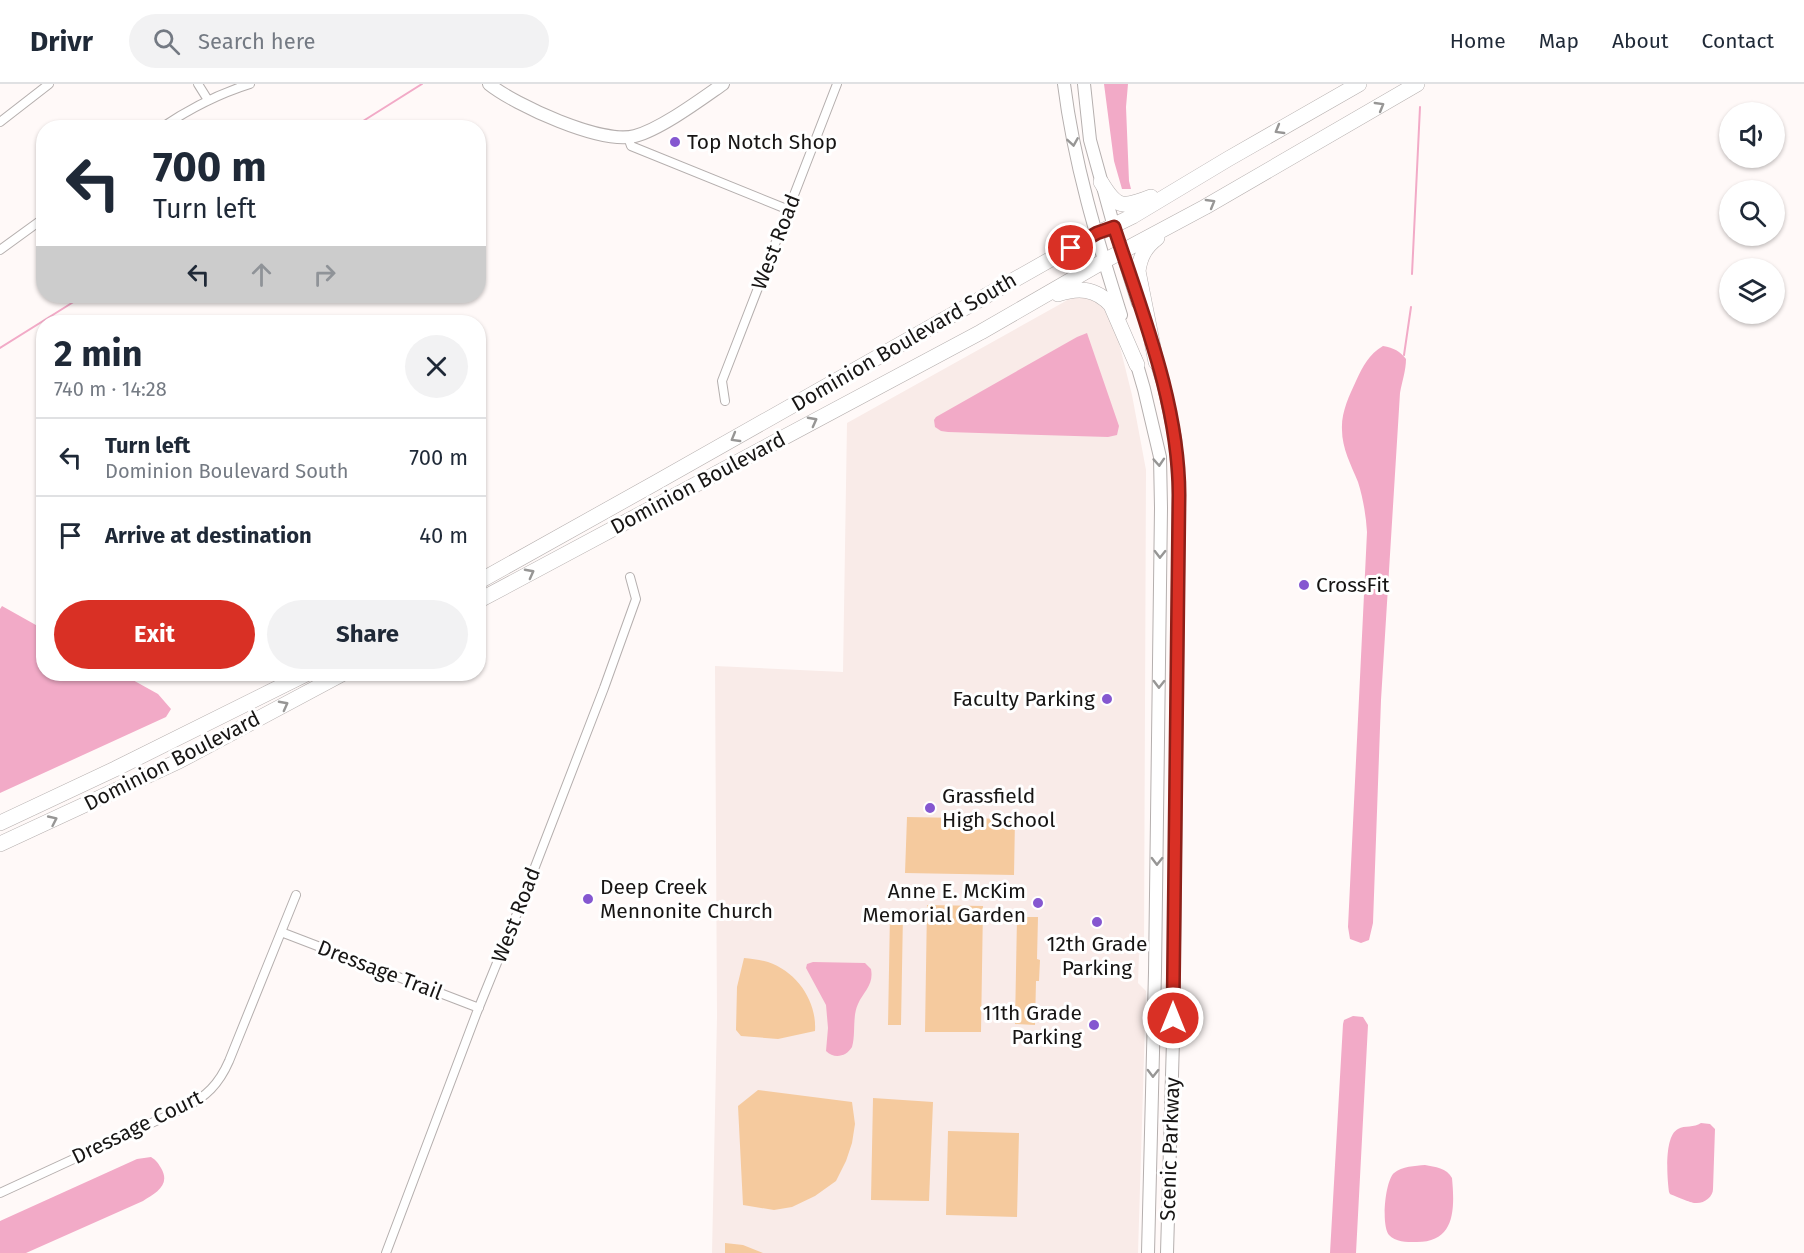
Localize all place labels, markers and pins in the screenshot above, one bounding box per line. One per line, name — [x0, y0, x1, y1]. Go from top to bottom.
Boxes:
place label: Top Notch Shop — [687, 129, 837, 155]
marker: Top Notch Shop — [668, 135, 682, 149]
pin — [1045, 222, 1096, 273]
place label: CrossFit — [1316, 572, 1390, 598]
marker: CrossFit — [1297, 578, 1311, 592]
place label: Faculty Parking — [952, 686, 1095, 712]
marker: Faculty Parking — [1100, 692, 1114, 706]
place label: Grassfield High School — [942, 783, 1055, 833]
marker: Grassfield High School — [923, 801, 937, 815]
place label: Deep Creek Mennonite Church — [600, 874, 773, 924]
place label: Anne E. McKim Memorial Garden — [863, 878, 1026, 928]
marker: Deep Creek Mennonite Church — [581, 892, 595, 906]
marker: Anne E. McKim Memorial Garden — [1031, 896, 1045, 910]
marker: 12th Grade Parking — [1090, 915, 1104, 929]
place label: 12th Grade Parking — [1047, 931, 1148, 981]
place label: 11th Grade Parking — [983, 1000, 1082, 1050]
marker: 11th Grade Parking — [1087, 1018, 1101, 1032]

